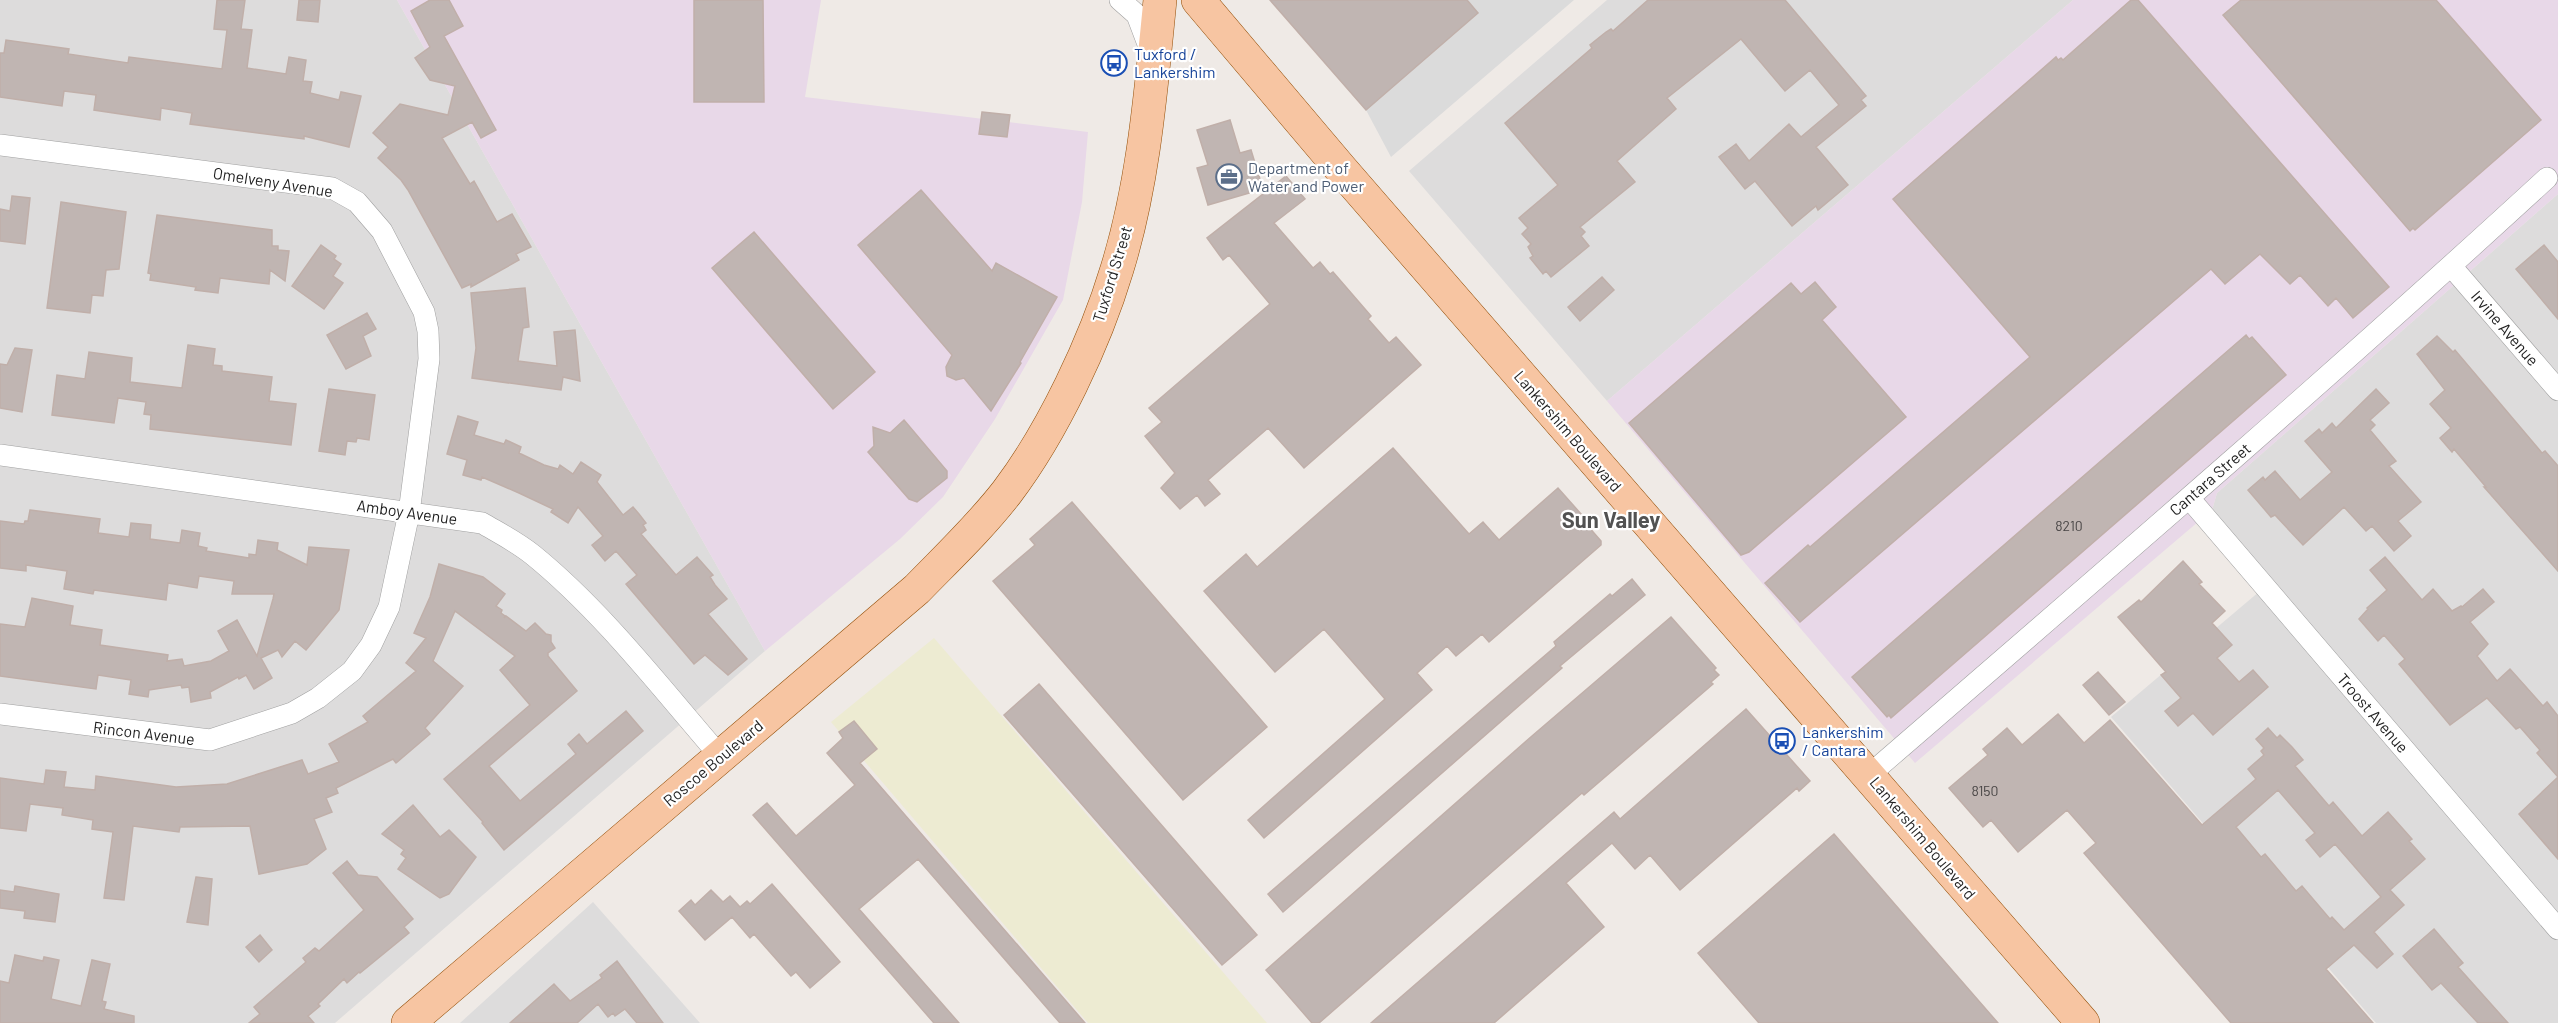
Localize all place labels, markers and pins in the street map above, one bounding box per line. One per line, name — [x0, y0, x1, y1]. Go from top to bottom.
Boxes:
place label: Tuxford / Lankershim — [1134, 44, 1216, 81]
bus stop icon: Tuxford / Lankershim — [1099, 48, 1129, 78]
place label: Department of Water and Power — [1248, 158, 1365, 195]
office icon: Department of Water and Power — [1214, 162, 1244, 192]
place label: Lankershim / Cantara — [1802, 722, 1884, 759]
bus stop icon: Lankershim / Cantara — [1767, 726, 1797, 756]

